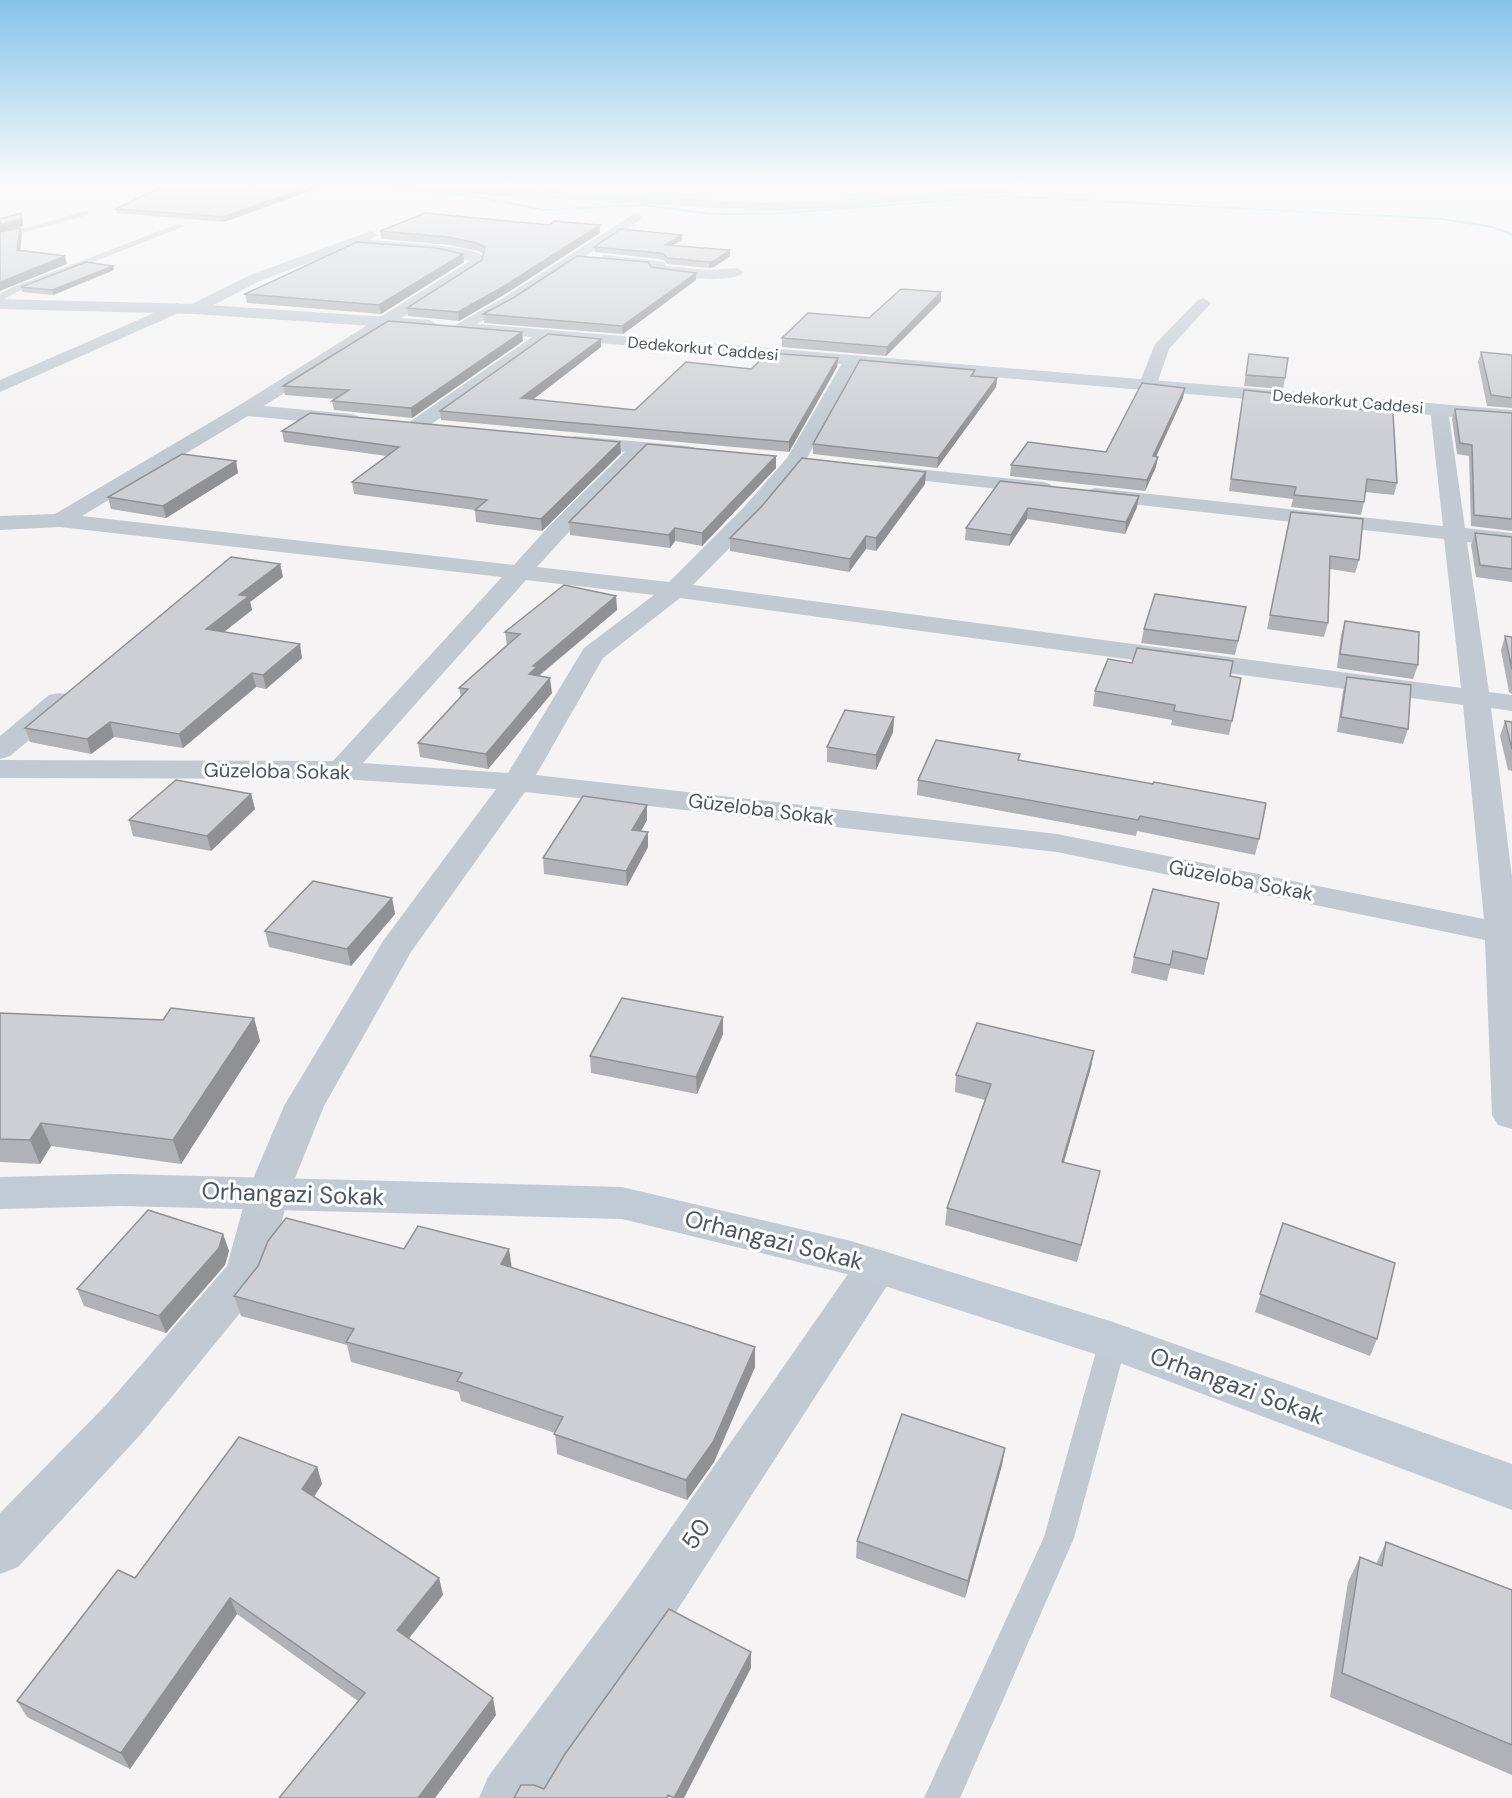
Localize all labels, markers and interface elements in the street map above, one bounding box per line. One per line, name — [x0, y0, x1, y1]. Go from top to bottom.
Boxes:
street label: Dedekorkut Caddesi — [627, 331, 779, 366]
street label: Dedekorkut Caddesi — [1272, 384, 1424, 419]
street label: Güzeloba Sokak — [203, 757, 351, 785]
street label: Güzeloba Sokak — [687, 787, 835, 831]
street label: Güzeloba Sokak — [1167, 853, 1315, 907]
street label: Orhangazi Sokak — [201, 1175, 385, 1212]
street label: Orhangazi Sokak — [682, 1202, 867, 1277]
street label: Orhangazi Sokak — [1146, 1340, 1328, 1431]
street label: 50 — [674, 1512, 717, 1555]

